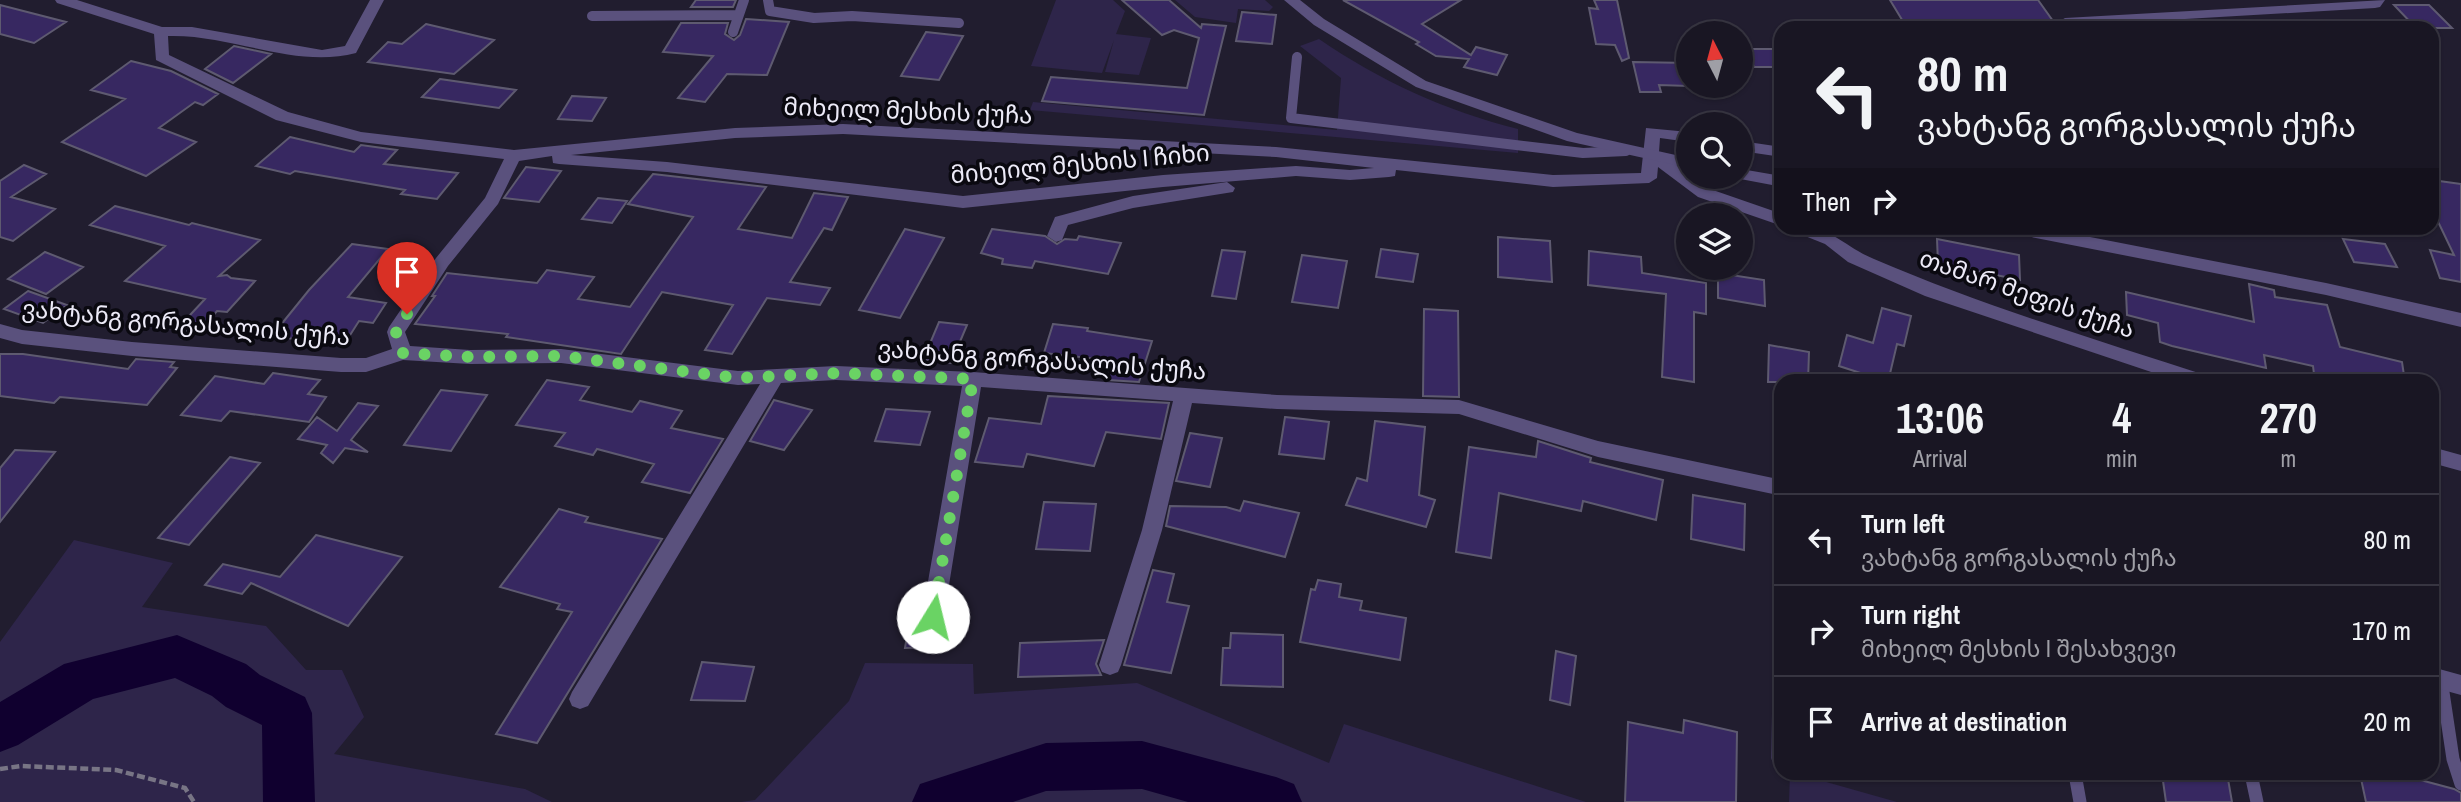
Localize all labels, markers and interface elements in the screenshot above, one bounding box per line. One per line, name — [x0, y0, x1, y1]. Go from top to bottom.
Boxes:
north arrow — [1676, 21, 1754, 98]
map controls — [1676, 21, 1753, 280]
text: 80 m — [1917, 40, 2009, 106]
icon: left — [1802, 49, 1893, 140]
street label: მიხეილ მესხის ქუჩა — [783, 90, 1033, 130]
text: ვახტანგ გორგასალის ქუჩა — [1917, 104, 2356, 147]
button: search — [1676, 112, 1753, 189]
street label: მიხეილ მესხის I ჩიხი — [949, 136, 1211, 190]
icon: right — [1865, 182, 1903, 220]
text: Then — [1802, 184, 1851, 219]
button: layers — [1676, 203, 1753, 280]
street label: თამარ მეფის ქუჩა — [1916, 241, 2139, 345]
pin — [377, 242, 437, 314]
icon: arrive — [388, 253, 426, 291]
street label: ვახტანგ გორგასალის ქუჩა — [21, 292, 352, 352]
street label: ვახტანგ გორგასალის ქუჩა — [877, 332, 1207, 386]
text: 13:06 — [1896, 390, 1984, 446]
text: 4 — [2112, 390, 2131, 446]
text: 270 — [2260, 390, 2317, 446]
text: Arrival — [1913, 443, 1967, 474]
text: min — [2106, 443, 2138, 474]
text: m — [2280, 443, 2296, 474]
text: Turn left — [1861, 506, 1945, 541]
icon: left — [1802, 521, 1840, 559]
text: 80 m — [2364, 522, 2411, 557]
text: ვახტანგ გორგასალის ქუჩა — [1861, 542, 2177, 573]
position arrow — [896, 580, 970, 654]
text: Turn right — [1861, 597, 1960, 632]
icon: right — [1802, 612, 1840, 650]
text: 170 m — [2352, 613, 2411, 648]
text: მიხეილ მესხის I შესახვევი — [1861, 633, 2176, 664]
icon: arrive — [1802, 703, 1840, 741]
text: Arrive at destination — [1861, 704, 2067, 739]
text: 20 m — [2364, 704, 2411, 739]

